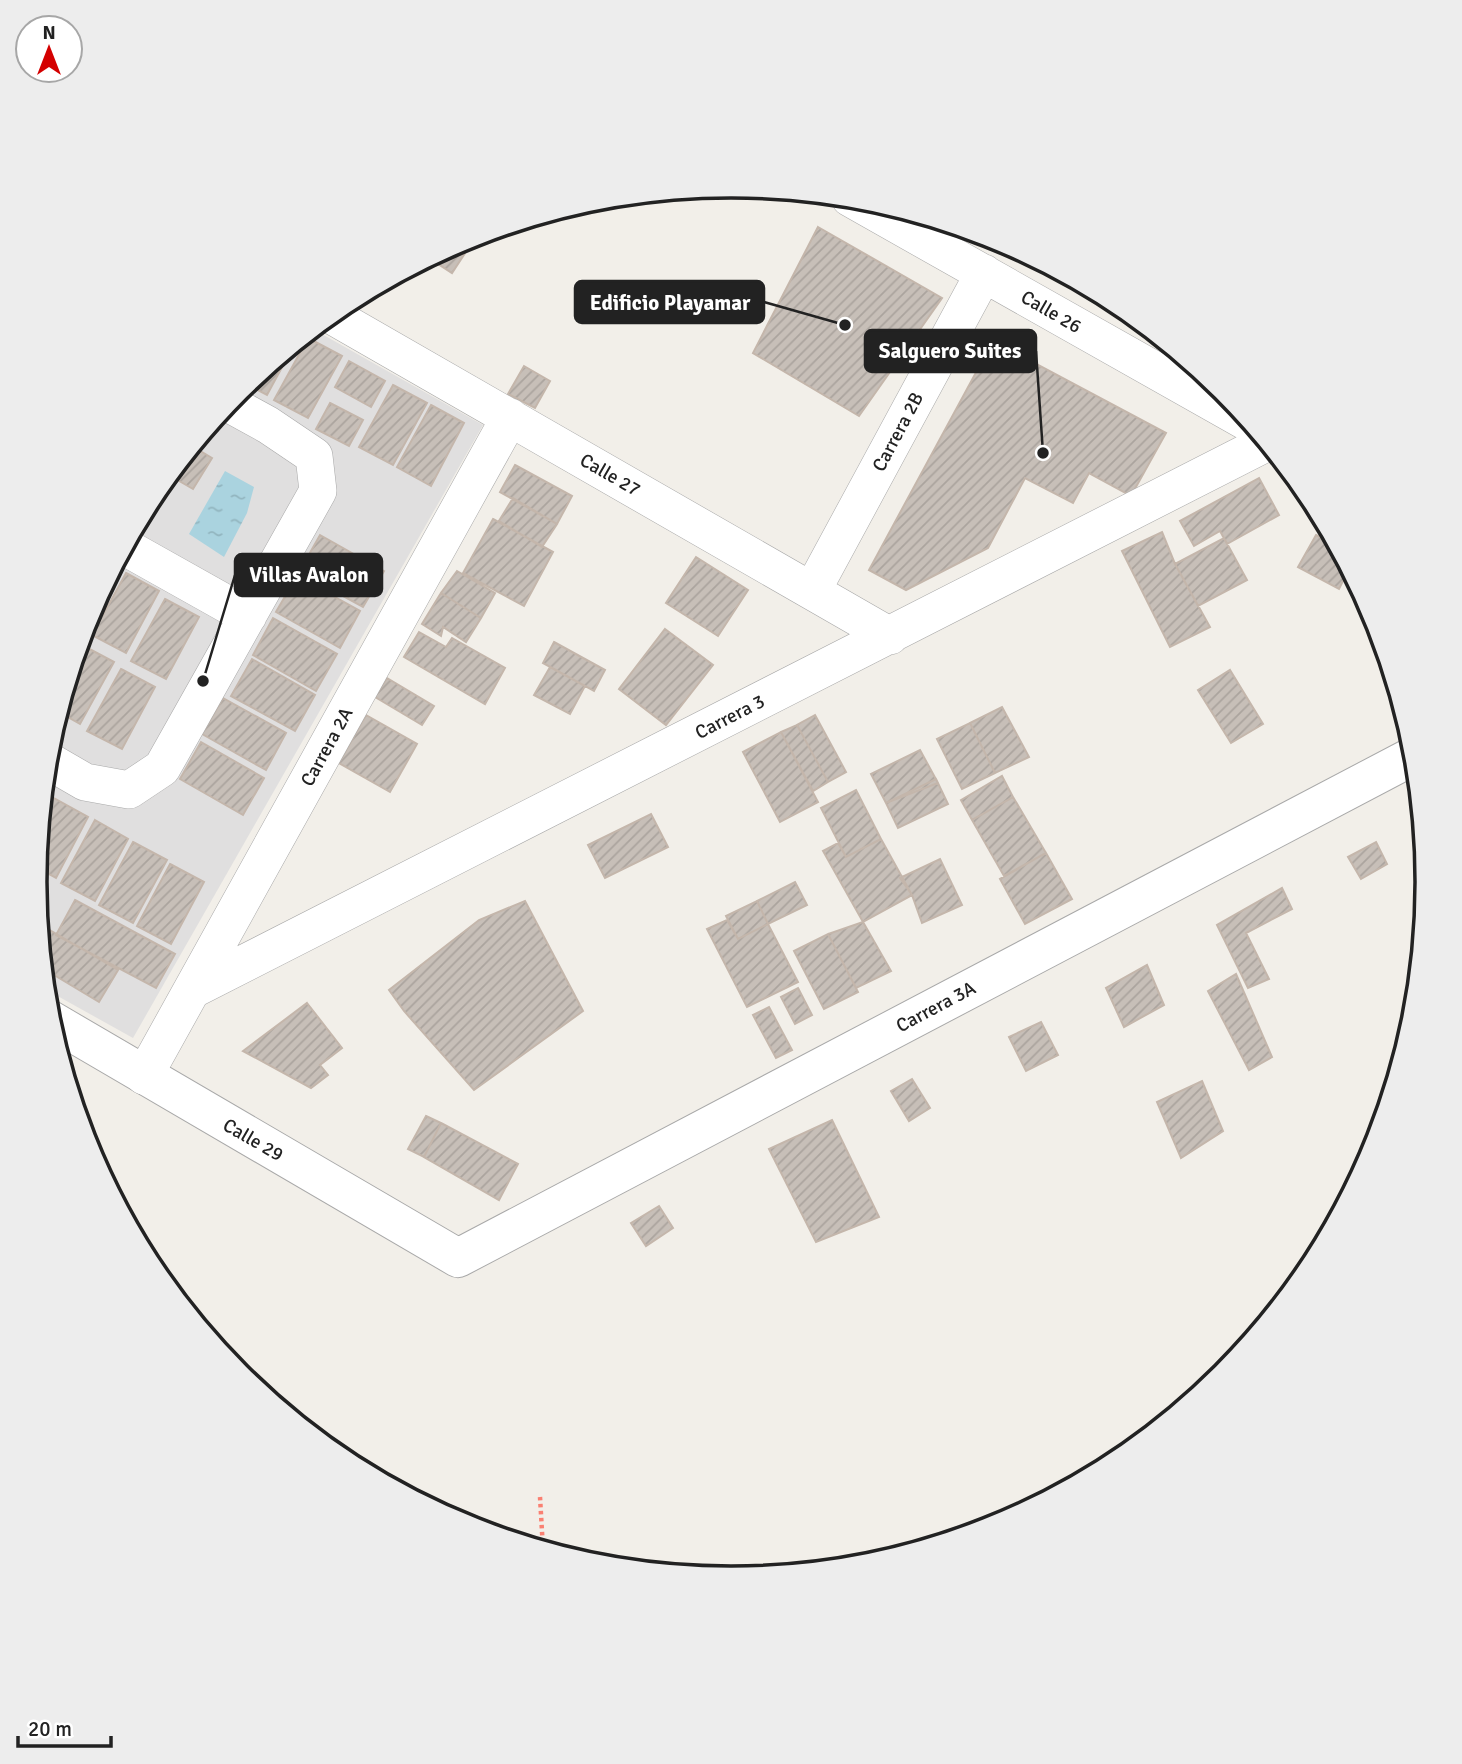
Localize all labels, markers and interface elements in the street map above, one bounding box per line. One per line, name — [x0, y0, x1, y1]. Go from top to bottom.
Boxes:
north arrow — [14, 14, 84, 84]
text: N — [42, 21, 56, 45]
callout: Edificio Playamar — [575, 281, 764, 323]
street label: Calle 26 — [1016, 285, 1086, 339]
text: Edificio Playamar — [590, 290, 751, 316]
callout: Salguero Suites — [865, 330, 1036, 372]
text: Salguero Suites — [879, 338, 1021, 364]
street label: Carrera 2B — [867, 388, 929, 476]
street label: Calle 27 — [575, 448, 645, 502]
callout: Villas Avalon — [235, 554, 382, 596]
text: Villas Avalon — [249, 562, 369, 588]
street label: Carrera 3 — [691, 689, 769, 745]
street label: Carrera 2A — [295, 703, 359, 791]
street label: Carrera 3A — [892, 976, 980, 1038]
street label: Calle 29 — [218, 1113, 288, 1167]
scale bar — [18, 1704, 110, 1748]
text: 20 m — [28, 1716, 72, 1742]

